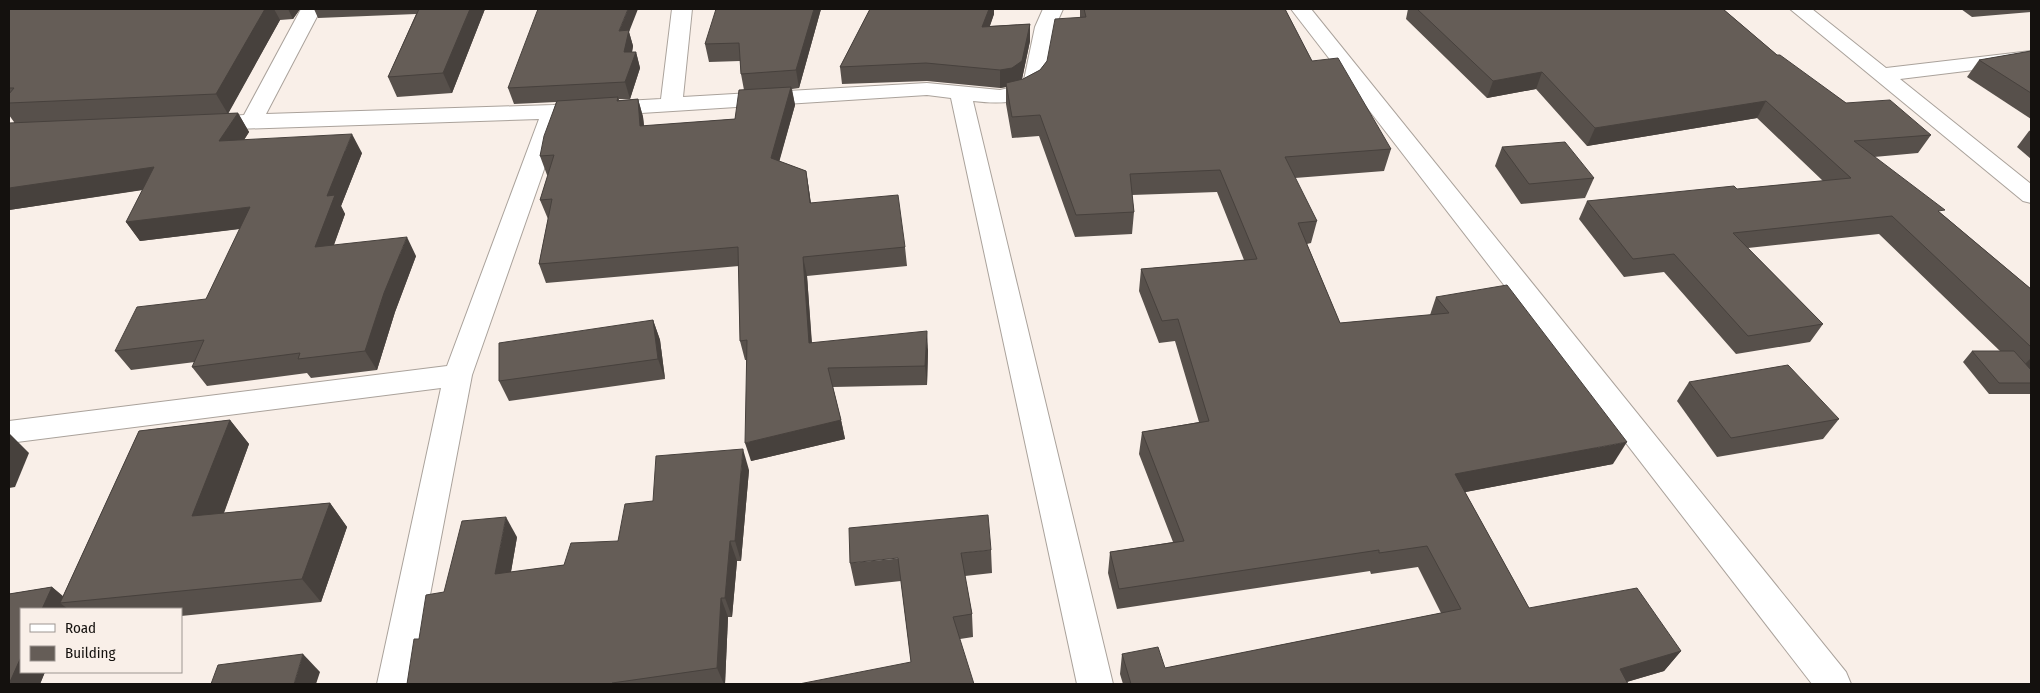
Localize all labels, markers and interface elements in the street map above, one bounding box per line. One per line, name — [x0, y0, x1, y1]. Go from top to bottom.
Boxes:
legend — [20, 608, 182, 673]
text: Road — [65, 619, 96, 637]
text: Building — [65, 644, 116, 662]

